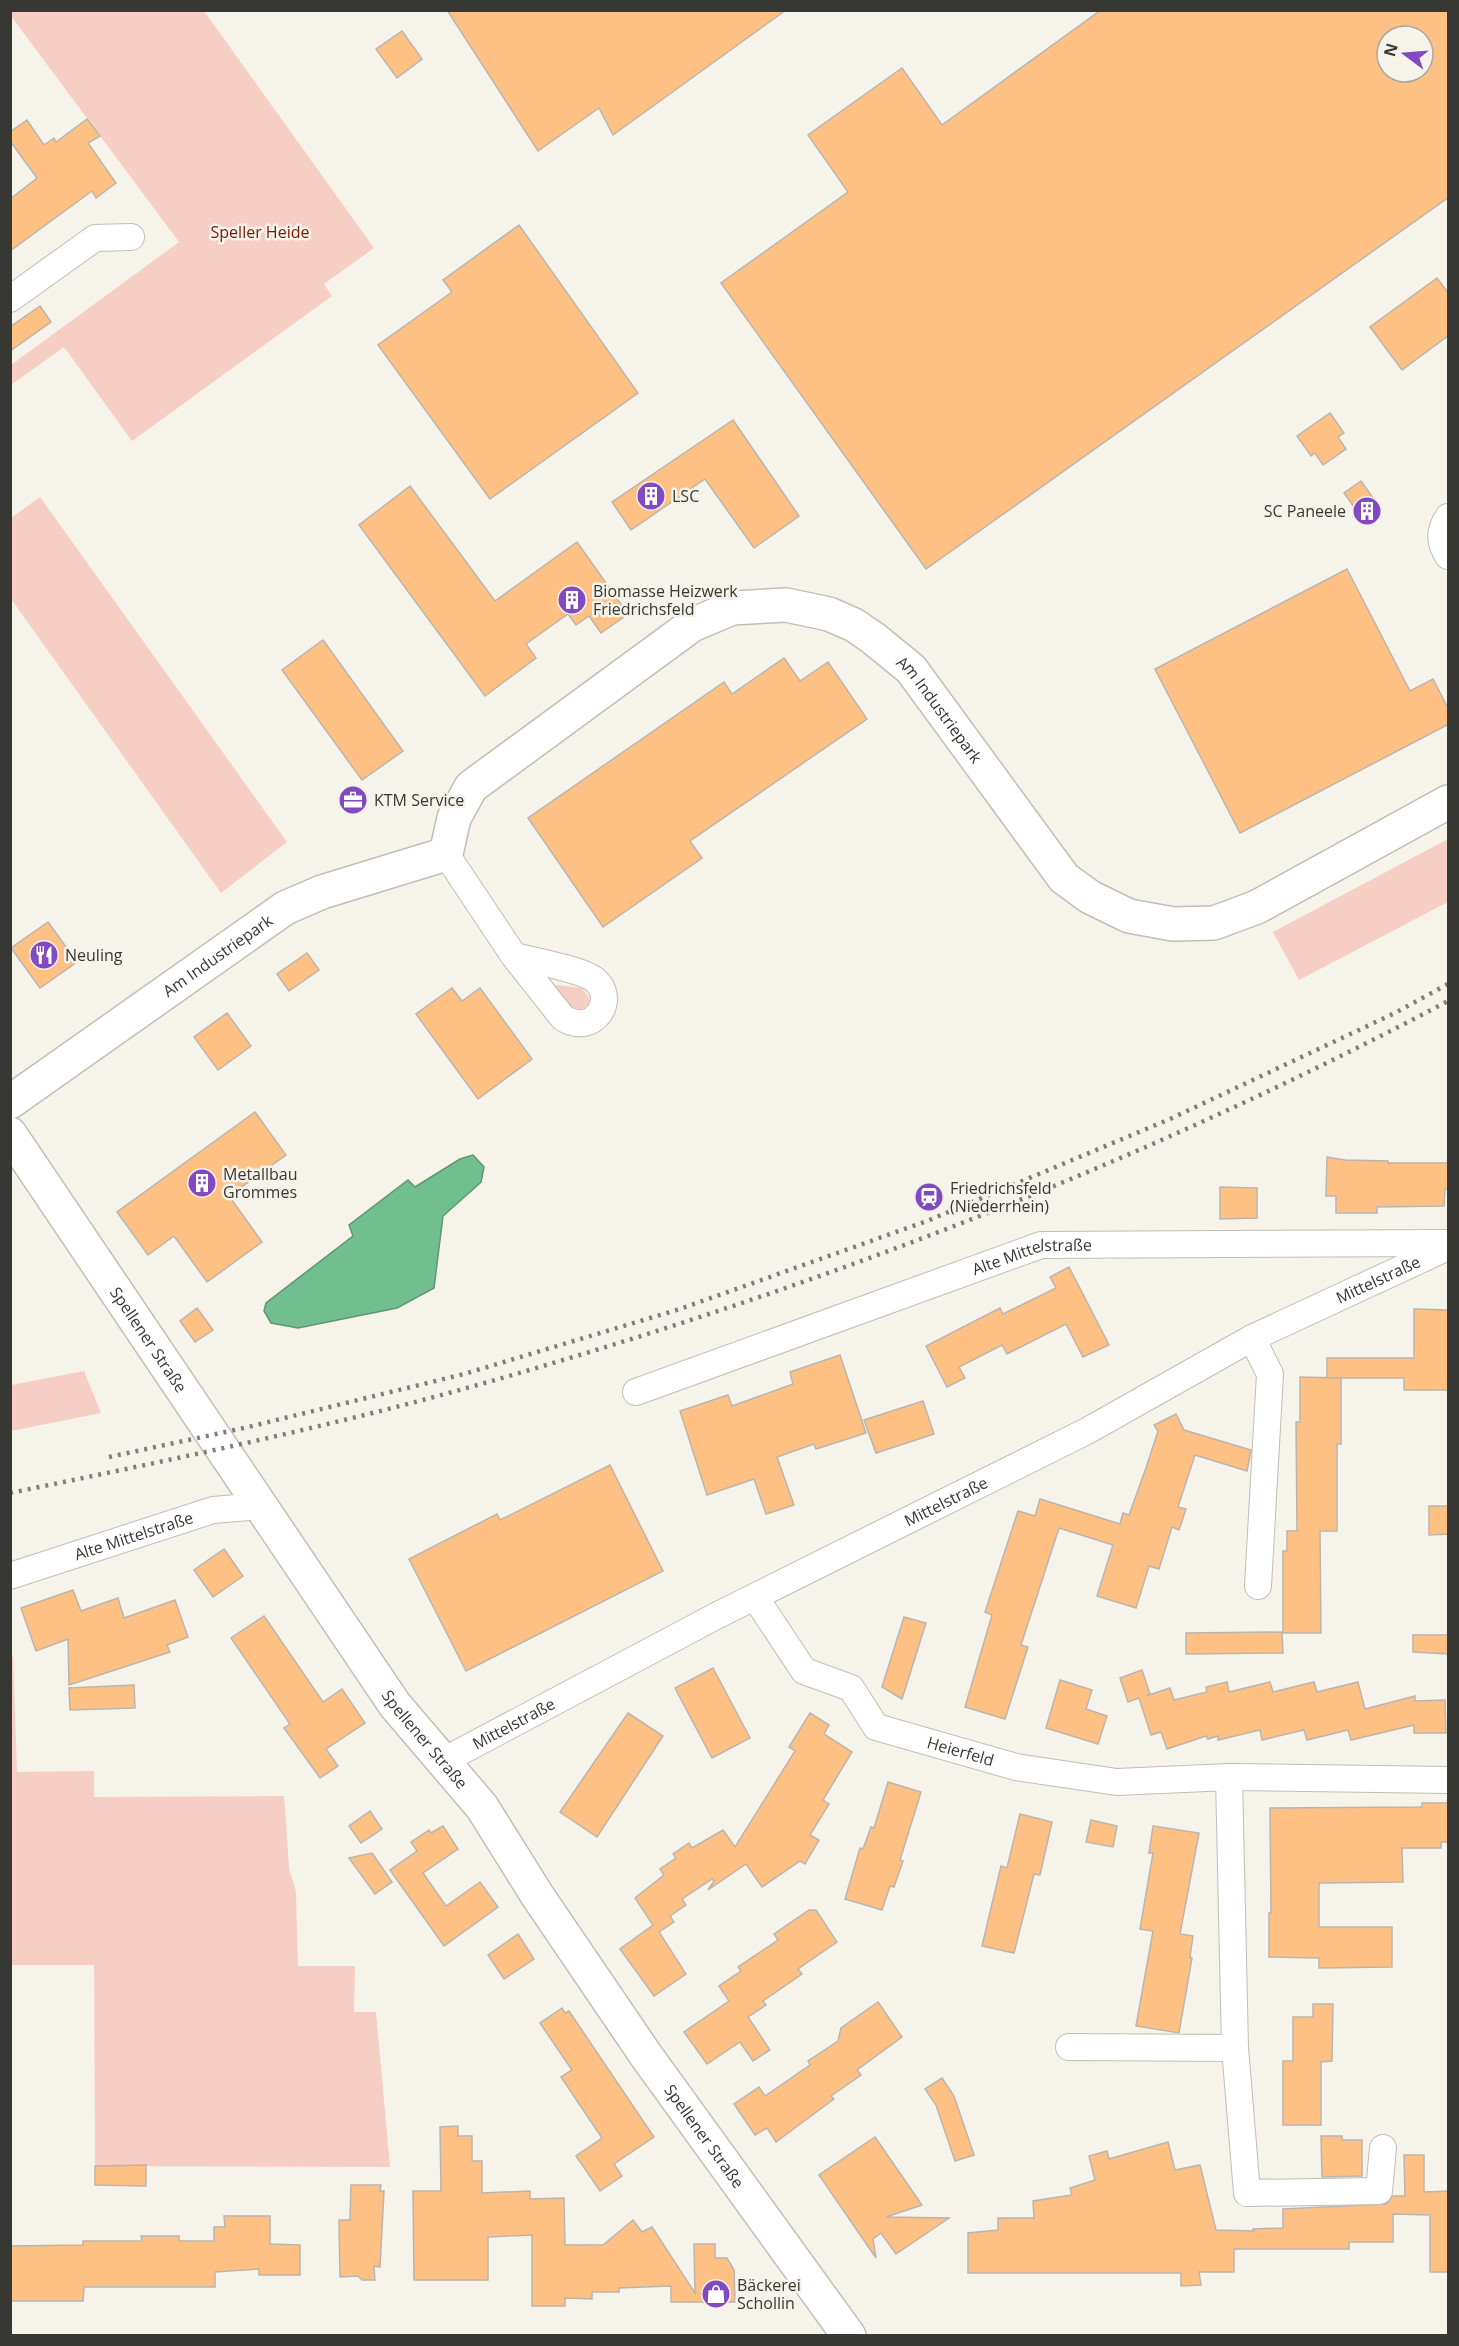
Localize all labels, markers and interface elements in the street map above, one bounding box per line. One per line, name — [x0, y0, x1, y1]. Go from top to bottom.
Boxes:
north arrow — [1375, 24, 1435, 84]
text: N — [1378, 41, 1403, 59]
park label: Speller Heide — [211, 221, 309, 243]
building icon: LSC — [635, 480, 667, 512]
place label: LSC — [672, 485, 699, 507]
building icon: SC Paneele — [1351, 495, 1383, 527]
place label: SC Paneele — [1264, 500, 1346, 522]
place label: Biomasse Heizwerk Friedrichsfeld — [593, 580, 738, 620]
building icon: Biomasse Heizwerk Friedrichsfeld — [556, 584, 588, 616]
street label: Am Industriepark — [892, 651, 988, 768]
office icon: KTM Service — [337, 784, 369, 816]
place label: KTM Service — [374, 789, 464, 811]
street label: Am Industriepark — [158, 909, 277, 1002]
restaurant icon: Neuling — [28, 939, 60, 971]
place label: Neuling — [65, 944, 123, 966]
place label: Metallbau Grommes — [223, 1163, 298, 1203]
building icon: Metallbau Grommes — [186, 1167, 218, 1199]
place label: Friedrichsfeld (Niederrhein) — [950, 1177, 1051, 1217]
station icon: Friedrichsfeld (Niederrhein) — [913, 1181, 945, 1213]
street label: Alte Mittelstraße — [969, 1234, 1092, 1280]
street label: Mittelstraße — [1332, 1250, 1424, 1309]
street label: Spellener Straße — [105, 1282, 192, 1397]
street label: Mittelstraße — [900, 1471, 991, 1531]
street label: Alte Mittelstraße — [71, 1506, 196, 1565]
street label: Spellener Straße — [377, 1685, 473, 1793]
street label: Mittelstraße — [468, 1693, 559, 1754]
street label: Heierfeld — [925, 1731, 997, 1771]
street label: Spellener Straße — [659, 2080, 749, 2192]
place label: Bäckerei Schollin — [737, 2274, 801, 2314]
shop icon: Bäckerei Schollin — [700, 2278, 732, 2310]

